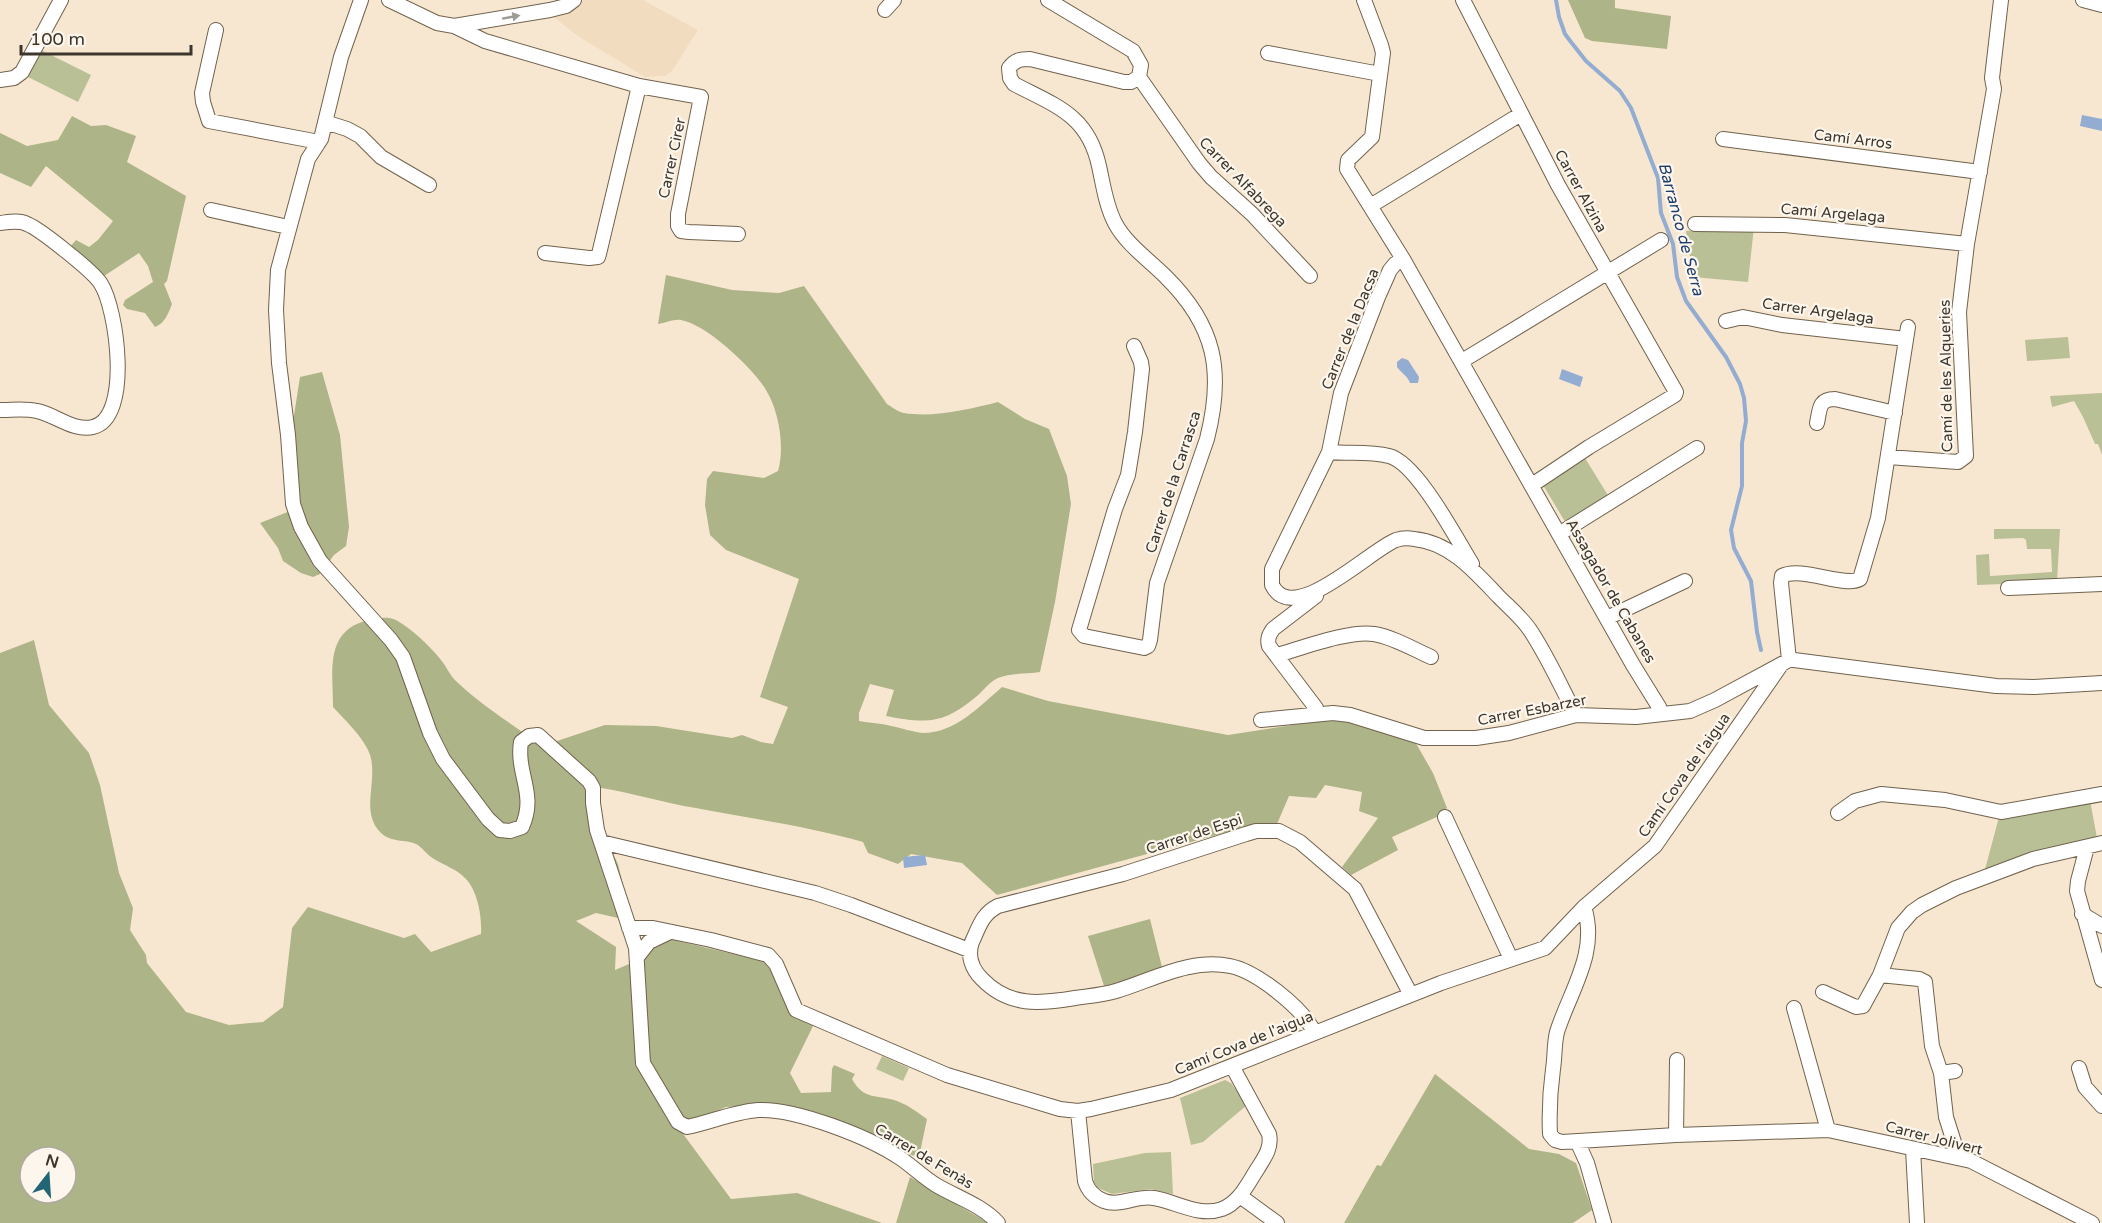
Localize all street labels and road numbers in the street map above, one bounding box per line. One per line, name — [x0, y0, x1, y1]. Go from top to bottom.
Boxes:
street label: Carrer Cirer — [655, 116, 689, 200]
street label: Camí Arros — [1813, 125, 1893, 153]
street label: Carrer Alfabrega — [1195, 133, 1291, 231]
street label: Carrer Alzina — [1551, 146, 1611, 236]
street label: Camí Argelaga — [1780, 199, 1886, 227]
street label: Carrer de la Dacsa — [1317, 266, 1383, 392]
street label: Carrer Argelaga — [1761, 294, 1875, 328]
street label: Camí de les Alqueries — [1936, 300, 1956, 452]
street label: Carrer de la Carrasca — [1141, 409, 1205, 555]
street label: Assagador de Cabanes — [1562, 516, 1660, 666]
street label: Carrer Esbarzer — [1476, 691, 1588, 729]
street label: Camí Cova de l'aigua — [1634, 709, 1734, 841]
street label: Carrer de Espi — [1144, 810, 1244, 858]
street label: Camí Cova de l'aigua — [1172, 1007, 1316, 1079]
street label: Carrer Jolivert — [1883, 1117, 1985, 1159]
street label: Carrer de Fenàs — [871, 1119, 977, 1193]

